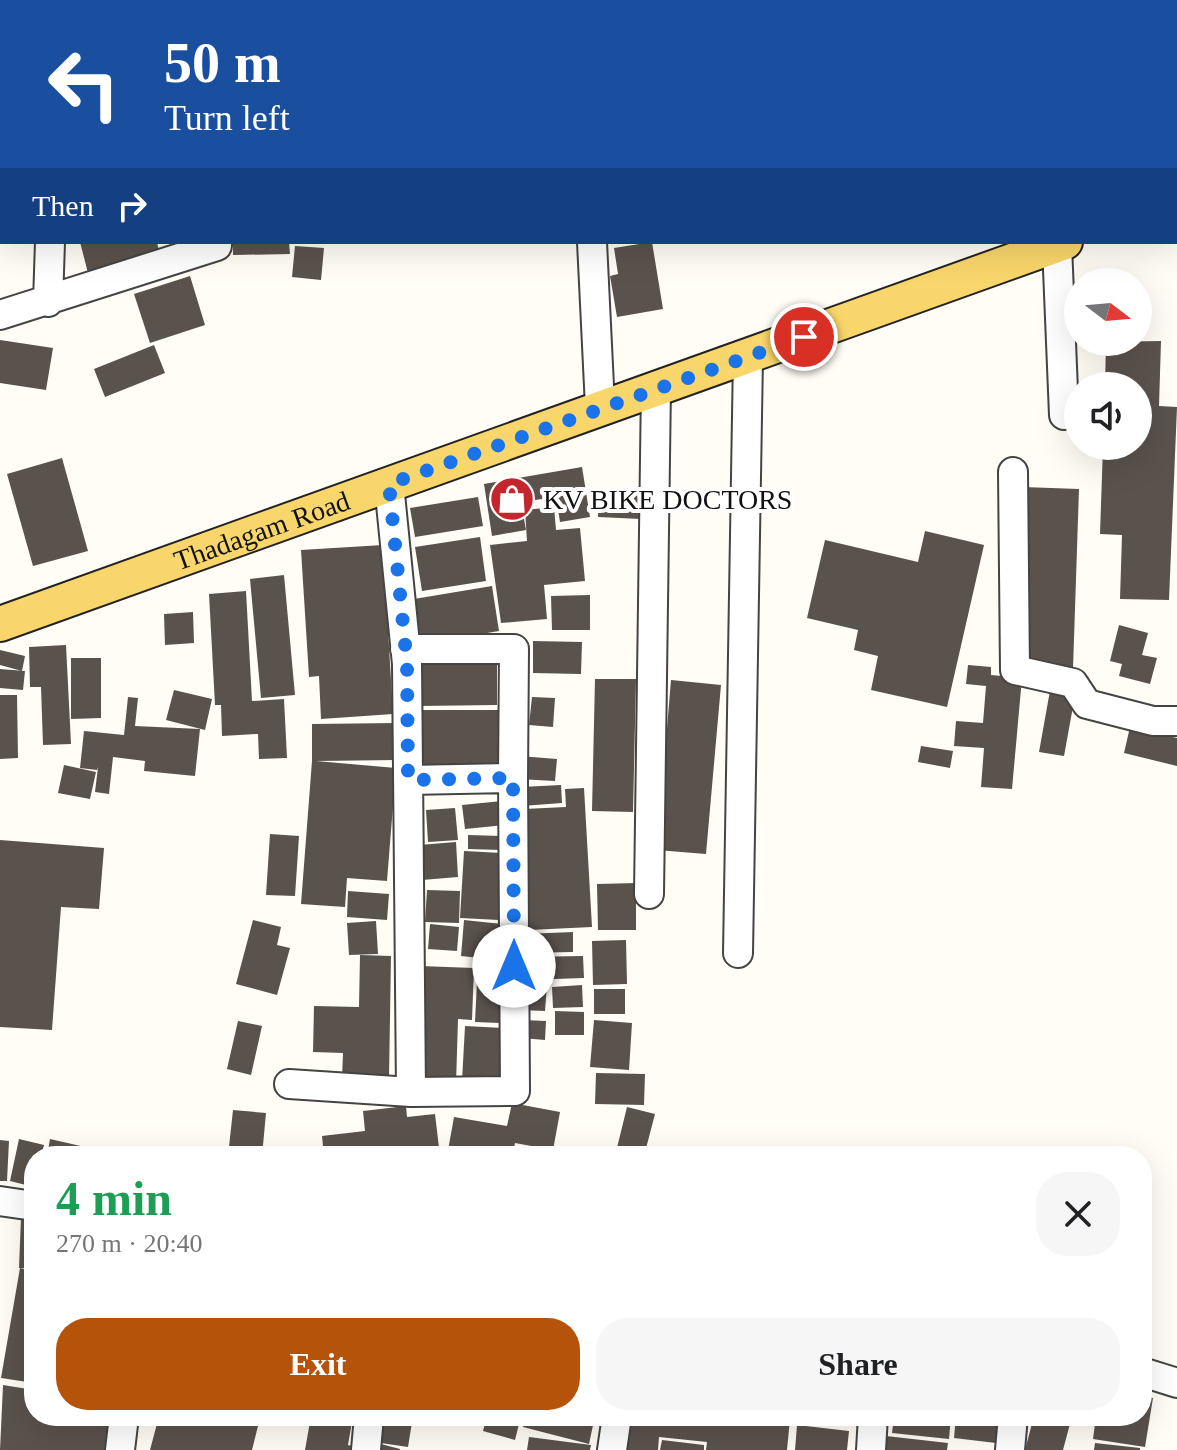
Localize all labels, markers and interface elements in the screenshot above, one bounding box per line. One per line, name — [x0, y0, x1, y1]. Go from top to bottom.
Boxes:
icon: left — [32, 32, 136, 136]
text: 50 m — [164, 32, 281, 94]
text: Turn left — [164, 98, 290, 138]
icon: right — [110, 184, 154, 228]
text: Then — [32, 189, 94, 222]
north arrow — [1064, 268, 1152, 356]
map controls — [1064, 268, 1152, 460]
pin — [770, 303, 838, 371]
icon: arrive — [782, 315, 826, 359]
button: sound — [1064, 372, 1152, 460]
shop icon: KV BIKE DOCTORS — [488, 475, 536, 523]
street label: Thadagam Road — [170, 484, 354, 576]
place label: KV BIKE DOCTORS — [543, 484, 792, 515]
position arrow — [472, 924, 556, 1008]
text: 4 min — [56, 1172, 172, 1225]
button: close — [1036, 1172, 1120, 1256]
text: 270 m · 20:40 — [56, 1229, 203, 1258]
button: Exit — [56, 1318, 580, 1410]
button: Share — [596, 1318, 1120, 1410]

